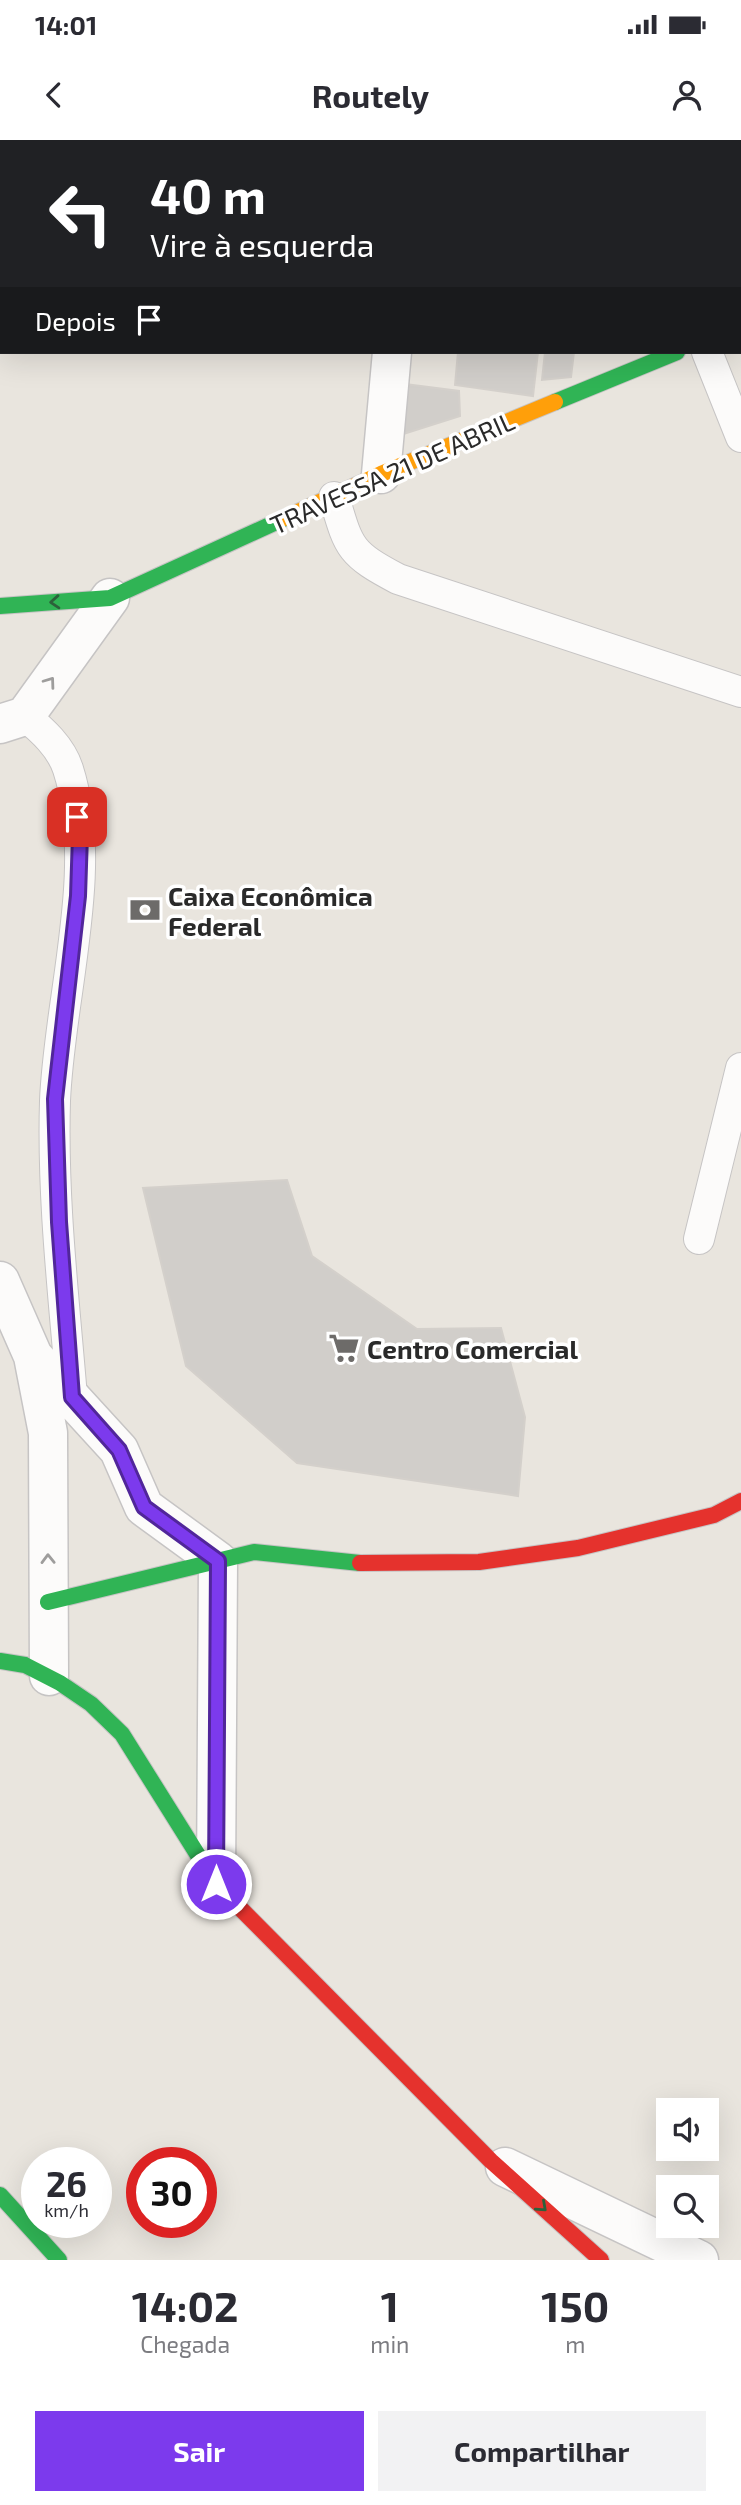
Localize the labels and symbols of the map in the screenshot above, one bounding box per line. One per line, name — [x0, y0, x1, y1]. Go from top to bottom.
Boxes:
street label: TRAVESSA 21 DE ABRIL — [265, 404, 519, 540]
one-way arrow — [49, 594, 60, 609]
one-way arrow — [41, 677, 54, 690]
pin — [47, 787, 107, 847]
place label: Caixa Econômica Federal — [168, 880, 373, 941]
bank icon: Caixa Econômica Federal — [128, 893, 162, 927]
supermarket icon: Centro Comercial — [327, 1331, 361, 1365]
place label: Centro Comercial — [367, 1333, 578, 1364]
one-way arrow — [40, 1553, 55, 1564]
position arrow — [179, 1847, 253, 1921]
speed limit sign: 30 — [126, 2147, 217, 2238]
one-way arrow — [534, 2198, 547, 2211]

